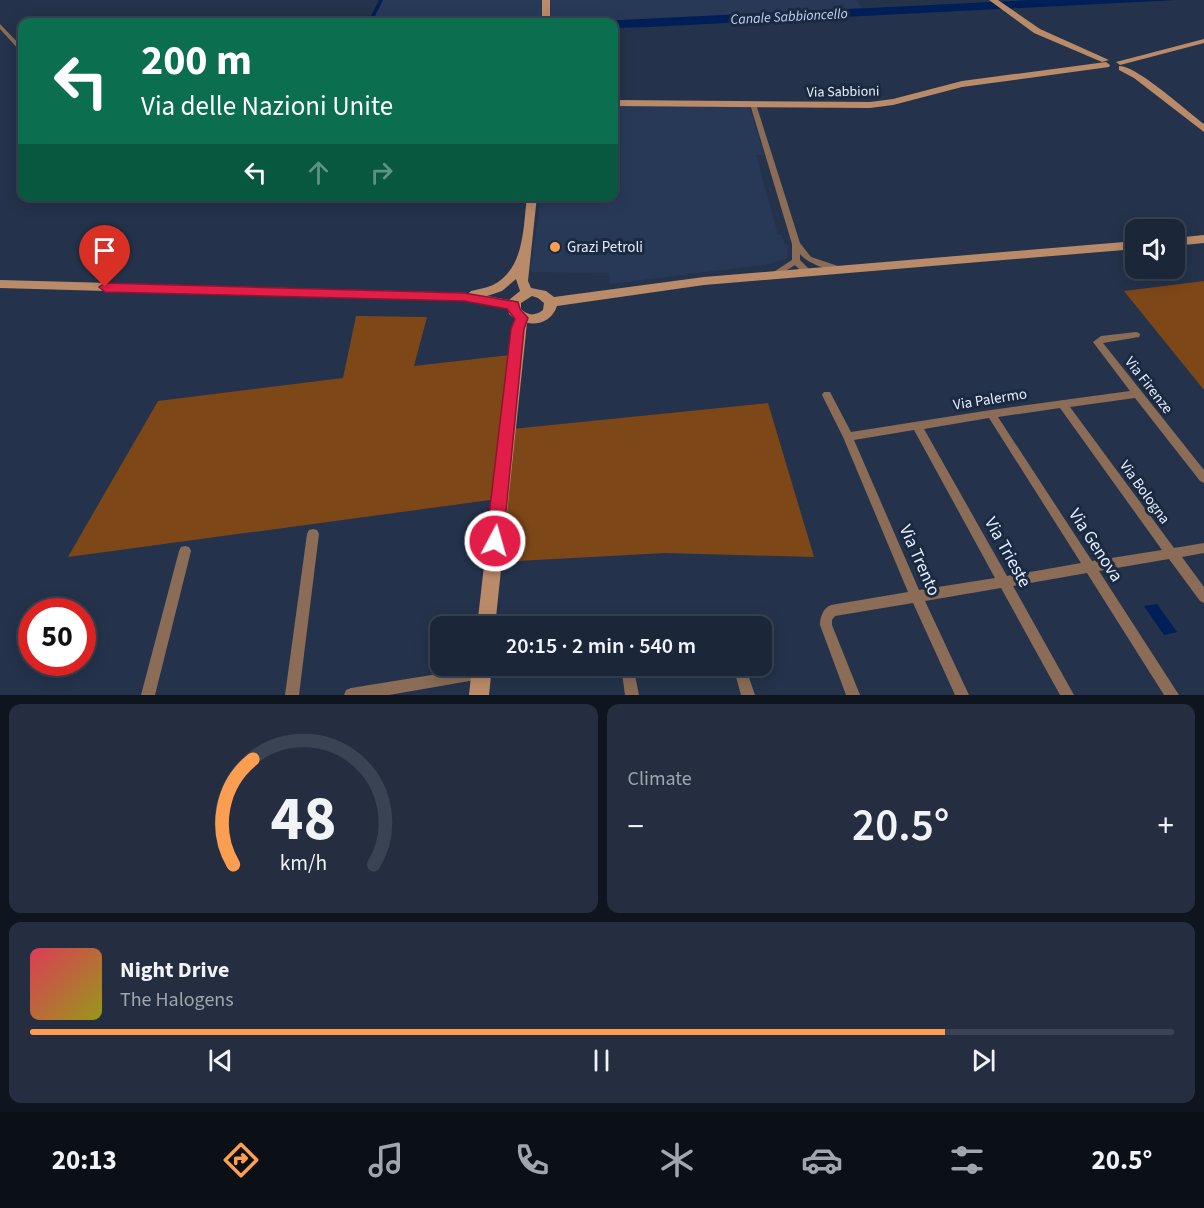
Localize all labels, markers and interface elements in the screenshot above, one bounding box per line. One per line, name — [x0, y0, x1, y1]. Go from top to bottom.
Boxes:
water label: Canale Sabbioncello — [730, 4, 848, 30]
text: 200 m — [141, 31, 252, 91]
icon: left — [42, 42, 120, 120]
street label: Via Sabbioni — [807, 81, 880, 103]
text: Via delle Nazioni Unite — [141, 87, 393, 126]
icon: left — [239, 156, 272, 189]
icon: ahead — [302, 156, 335, 189]
icon: right — [365, 156, 398, 189]
map controls — [1125, 219, 1185, 279]
button: sound — [1125, 219, 1185, 279]
pin — [79, 225, 130, 287]
icon: arrive — [88, 234, 121, 267]
place label: Grazi Petroli — [567, 237, 643, 258]
marker: Grazi Petroli — [548, 240, 562, 254]
street label: Via Firenze — [1120, 352, 1178, 418]
street label: Via Palermo — [952, 383, 1028, 416]
street label: Via Bologna — [1114, 456, 1175, 528]
street label: Via Genova — [1062, 504, 1129, 587]
position arrow — [463, 509, 527, 573]
street label: Via Trieste — [978, 513, 1037, 592]
street label: Via Trento — [893, 521, 946, 600]
speed limit sign: 50 — [18, 598, 96, 676]
text: 20:15 · 2 min · 540 m — [506, 630, 696, 662]
text: Climate — [628, 765, 692, 793]
text: 48 — [270, 775, 336, 864]
text: 20.5° — [852, 794, 949, 858]
text: − — [628, 803, 644, 850]
text: + — [1158, 803, 1174, 850]
text: km/h — [279, 849, 327, 880]
text: Night Drive — [120, 954, 229, 986]
text: The Halogens — [120, 986, 234, 1014]
icon: previous — [204, 1044, 237, 1077]
icon: pause — [585, 1044, 618, 1077]
icon: next — [967, 1044, 1000, 1077]
icon: directions — [220, 1139, 262, 1181]
icon: music — [365, 1139, 407, 1181]
icon: phone — [511, 1139, 553, 1181]
icon: climate — [656, 1139, 698, 1181]
icon: car — [801, 1139, 843, 1181]
icon: filters — [946, 1139, 988, 1181]
text: 20:13 — [52, 1141, 117, 1180]
text: 20.5° — [1092, 1141, 1152, 1180]

